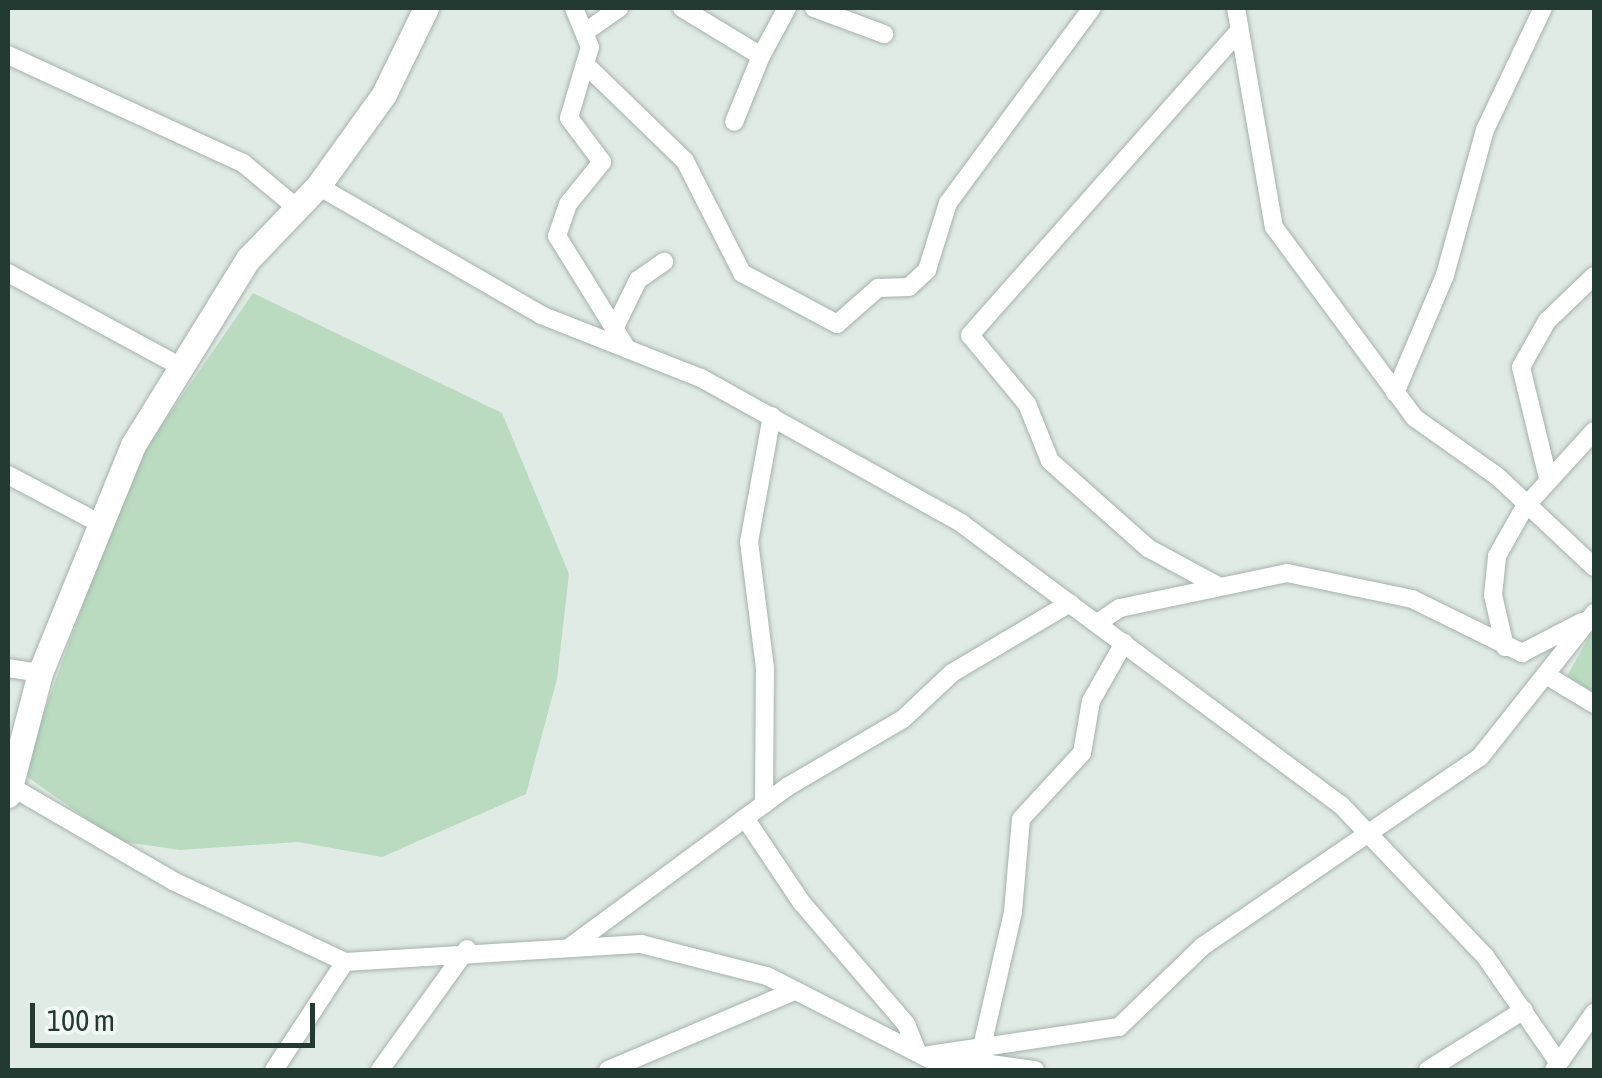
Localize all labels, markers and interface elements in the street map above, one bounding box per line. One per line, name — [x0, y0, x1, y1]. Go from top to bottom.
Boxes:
scale bar — [35, 983, 320, 1045]
text: 100 m — [47, 1003, 115, 1037]

